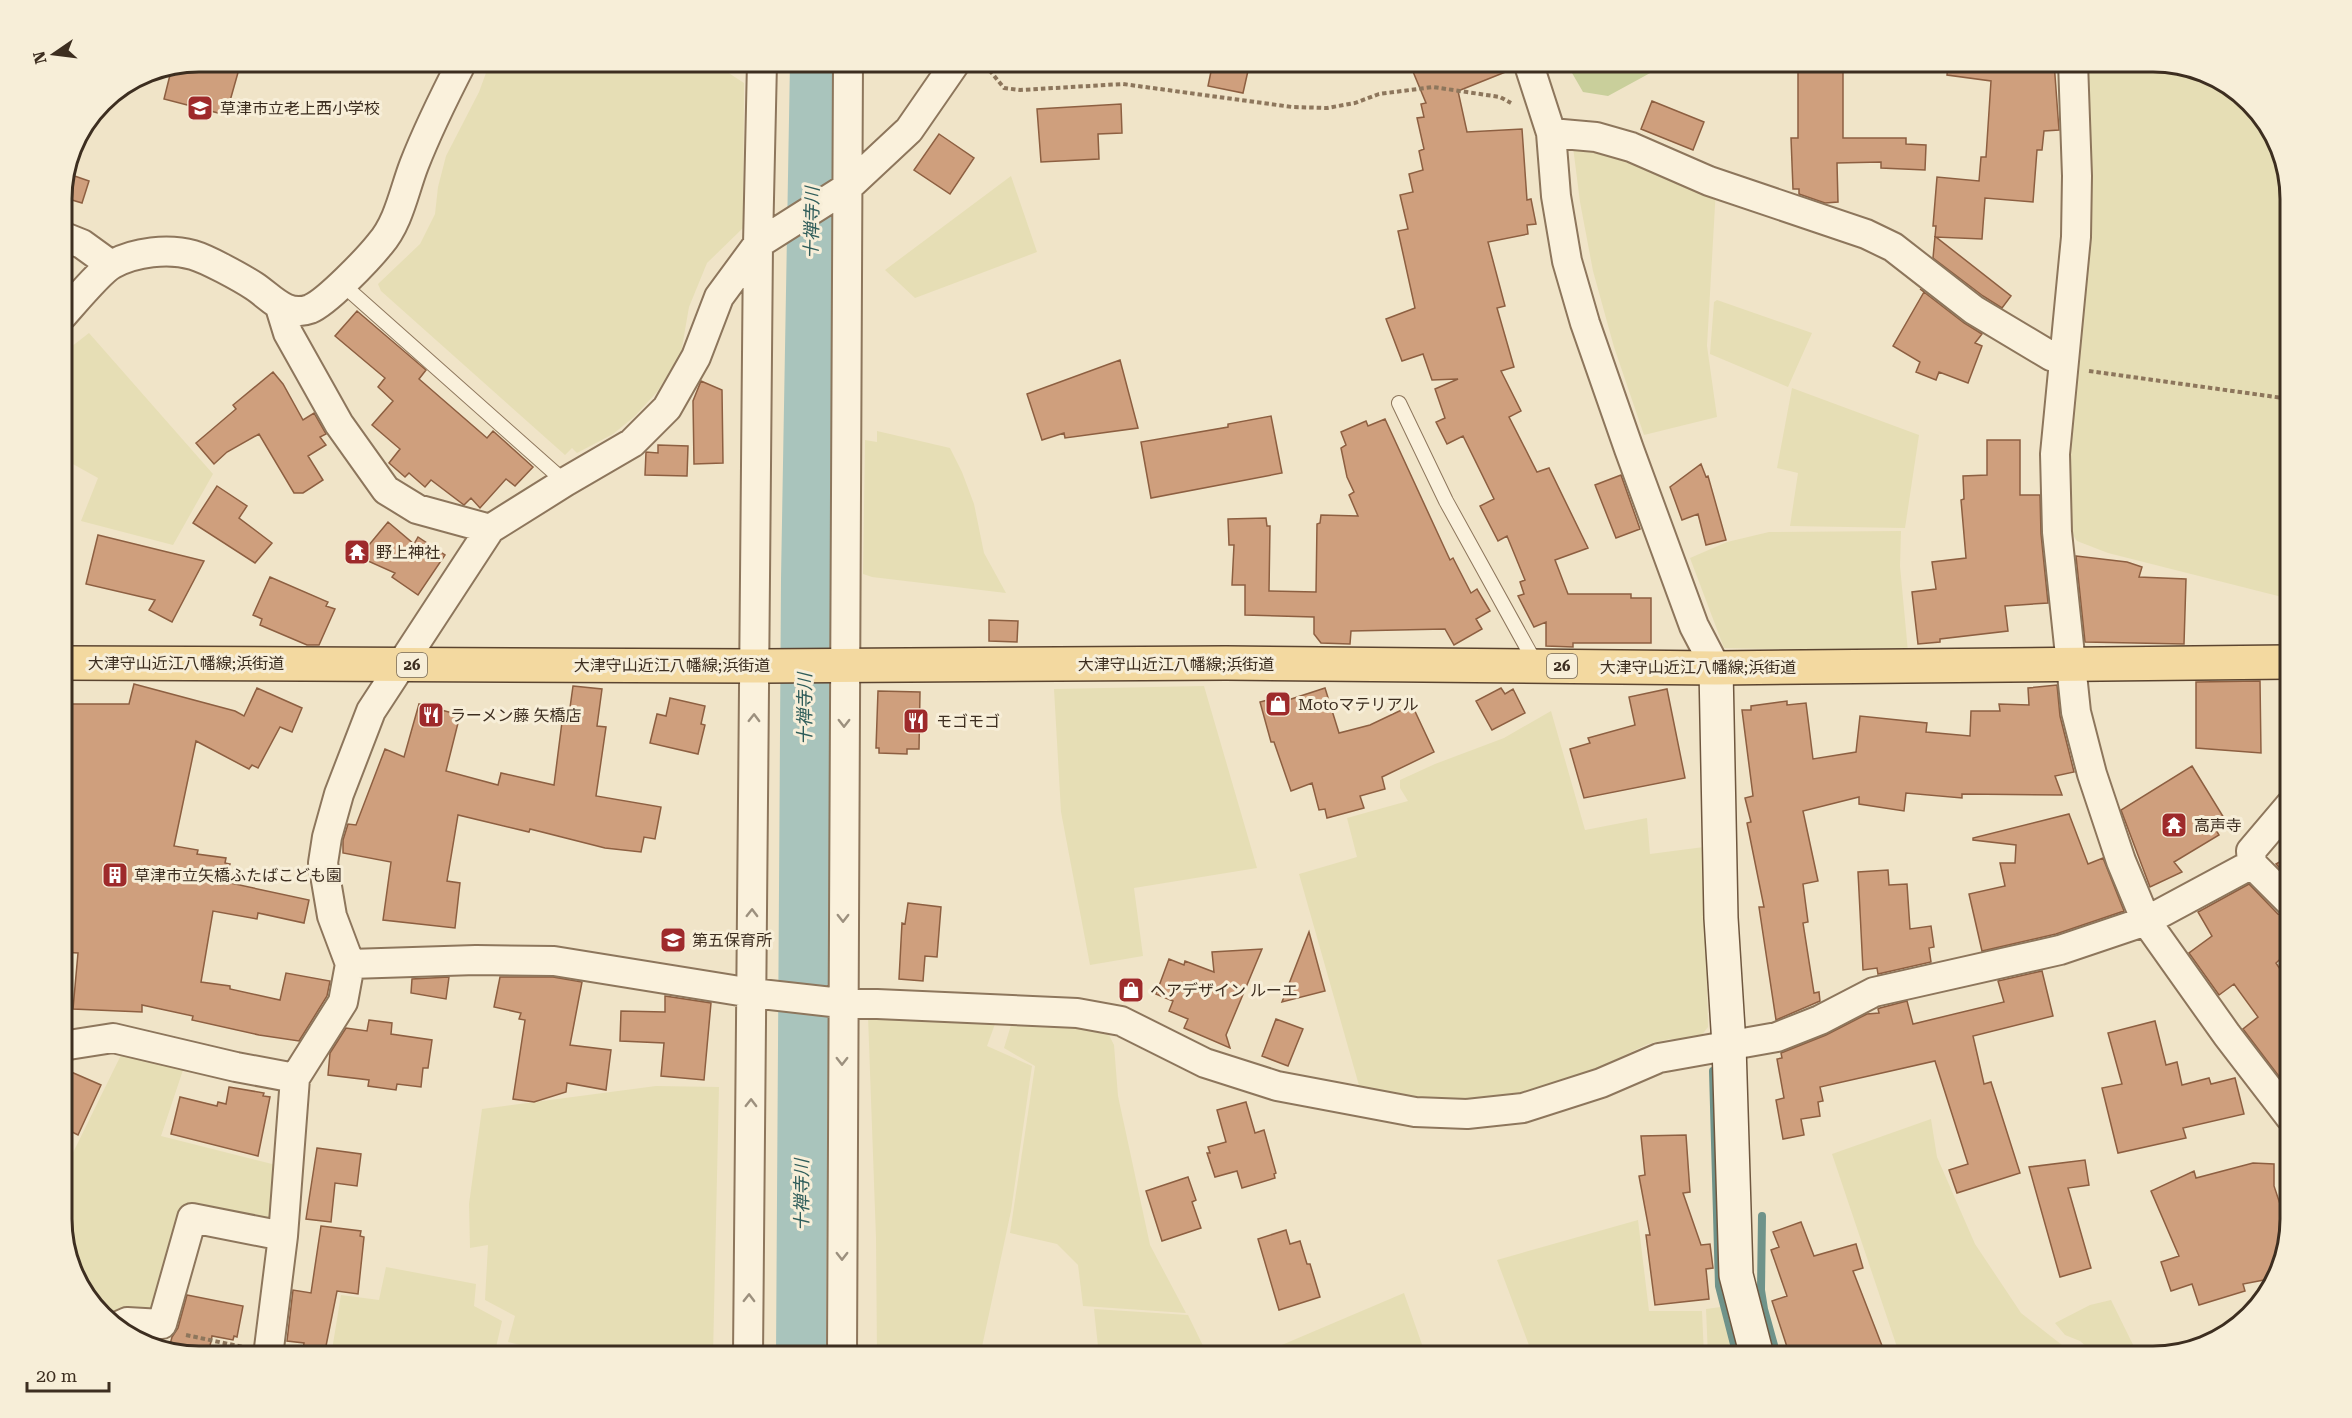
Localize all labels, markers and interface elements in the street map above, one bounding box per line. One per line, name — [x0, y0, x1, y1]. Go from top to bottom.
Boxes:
north arrow — [24, 24, 84, 84]
text: N — [29, 49, 51, 66]
school or university icon: 草津市立老上西小学校 — [185, 93, 215, 123]
place label: 草津市立老上西小学校 — [220, 99, 380, 118]
water label: 十禅寺川 — [800, 185, 823, 259]
temple icon: 野上神社 — [342, 537, 372, 567]
place label: 野上神社 — [376, 543, 440, 562]
road number: 26 — [397, 653, 427, 677]
street label: 大津守山近江八幡線;浜街道 — [88, 654, 284, 673]
road number: 26 — [1547, 654, 1577, 678]
street label: 大津守山近江八幡線;浜街道 — [1078, 655, 1274, 674]
street label: 大津守山近江八幡線;浜街道 — [574, 656, 770, 675]
street label: 大津守山近江八幡線;浜街道 — [1600, 658, 1796, 677]
water label: 十禅寺川 — [794, 671, 815, 745]
shop icon: Motoマテリアル — [1263, 689, 1293, 719]
place label: Motoマテリアル — [1298, 695, 1418, 714]
restaurant icon: ラーメン藤 矢橋店 — [416, 700, 446, 730]
place label: ラーメン藤 矢橋店 — [450, 706, 581, 725]
restaurant icon: モゴモゴ — [901, 706, 931, 736]
place label: モゴモゴ — [936, 712, 1000, 731]
one-way arrow — [748, 714, 760, 723]
one-way arrow — [838, 718, 850, 727]
temple icon: 高声寺 — [2159, 810, 2189, 840]
place label: 高声寺 — [2194, 816, 2242, 835]
building icon: 草津市立矢橋ふたばこども園 — [100, 860, 130, 890]
place label: 草津市立矢橋ふたばこども園 — [134, 866, 342, 885]
one-way arrow — [746, 909, 759, 918]
one-way arrow — [837, 913, 849, 922]
school or university icon: 第五保育所 — [658, 925, 688, 955]
place label: 第五保育所 — [692, 931, 772, 950]
shop icon: ヘアデザイン ルーエ — [1116, 975, 1146, 1005]
place label: ヘアデザイン ルーエ — [1150, 981, 1298, 1000]
one-way arrow — [836, 1056, 848, 1065]
one-way arrow — [745, 1099, 757, 1108]
water label: 十禅寺川 — [791, 1157, 812, 1231]
one-way arrow — [836, 1251, 848, 1260]
one-way arrow — [743, 1294, 755, 1303]
scale bar — [27, 1355, 110, 1393]
text: 20 m — [36, 1365, 77, 1386]

